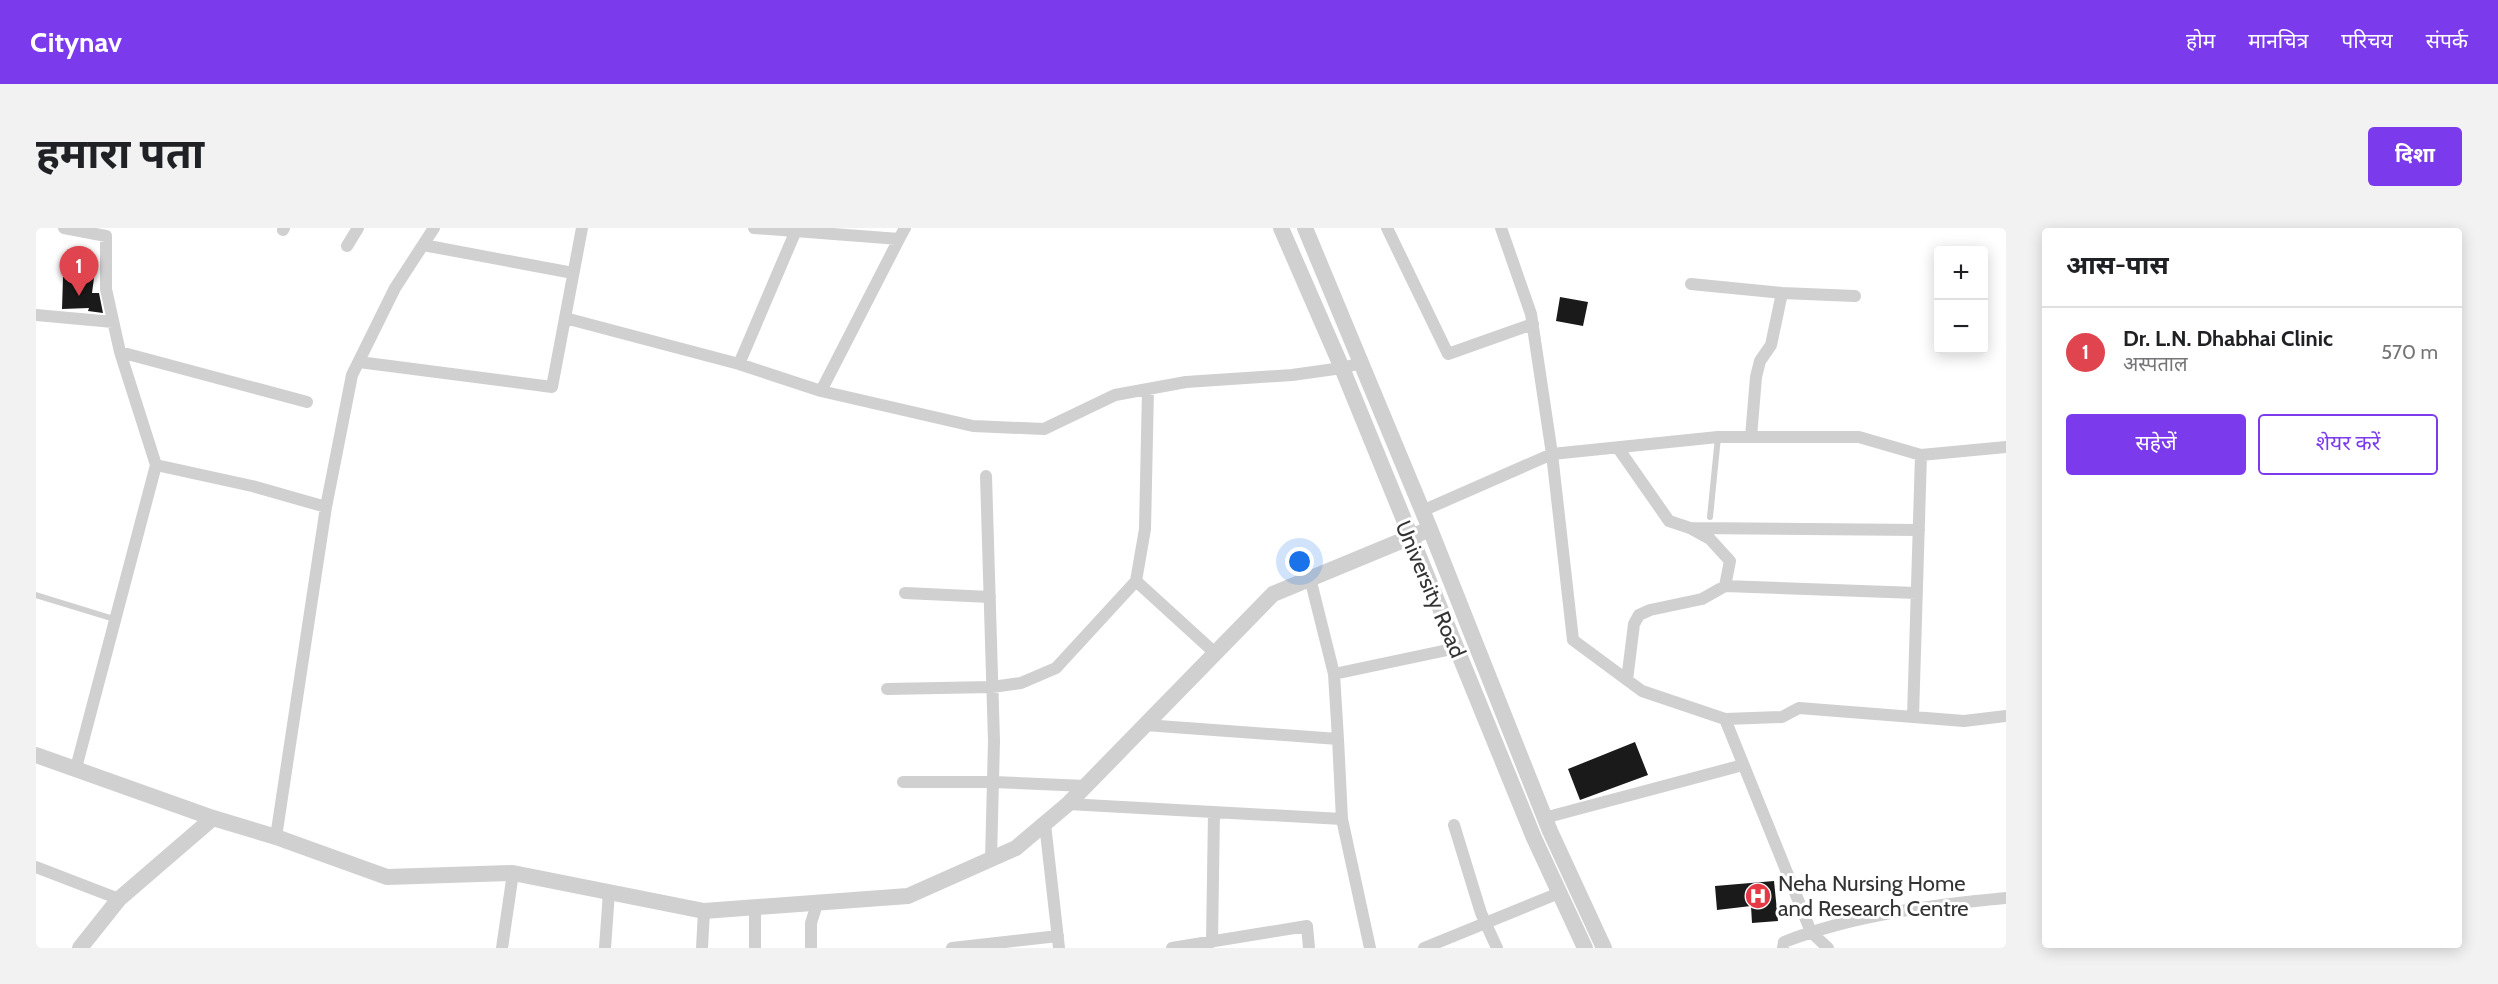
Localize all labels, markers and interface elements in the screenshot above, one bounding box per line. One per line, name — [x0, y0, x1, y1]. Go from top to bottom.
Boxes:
text: Citynav — [30, 25, 122, 59]
text: होम — [2186, 28, 2215, 53]
text: मानचित्र — [2248, 28, 2308, 53]
text: परिचय — [2341, 28, 2393, 53]
text: संपर्क — [2426, 28, 2468, 53]
text: हमारा पता — [36, 127, 204, 179]
button: दिशा — [2368, 127, 2462, 186]
map controls — [1934, 246, 1988, 354]
button: + — [1934, 246, 1988, 300]
pin: 1 — [60, 247, 99, 296]
text: आस-पास — [2066, 249, 2169, 281]
button: − — [1934, 300, 1988, 354]
text: Dr. L.N. Dhabhai Clinic — [2123, 325, 2333, 352]
text: 1 — [2082, 340, 2089, 364]
text: 570 m — [2381, 340, 2438, 364]
text: अस्पताल — [2123, 352, 2188, 376]
button: सहेजें — [2066, 414, 2246, 475]
button: शेयर करें — [2258, 414, 2438, 475]
street label: University Road — [1390, 517, 1472, 662]
your location — [1285, 547, 1314, 576]
place label: Neha Nursing Home and Research Centre — [1778, 870, 1969, 922]
hospital icon: Neha Nursing Home and Research Centre — [1743, 881, 1773, 911]

